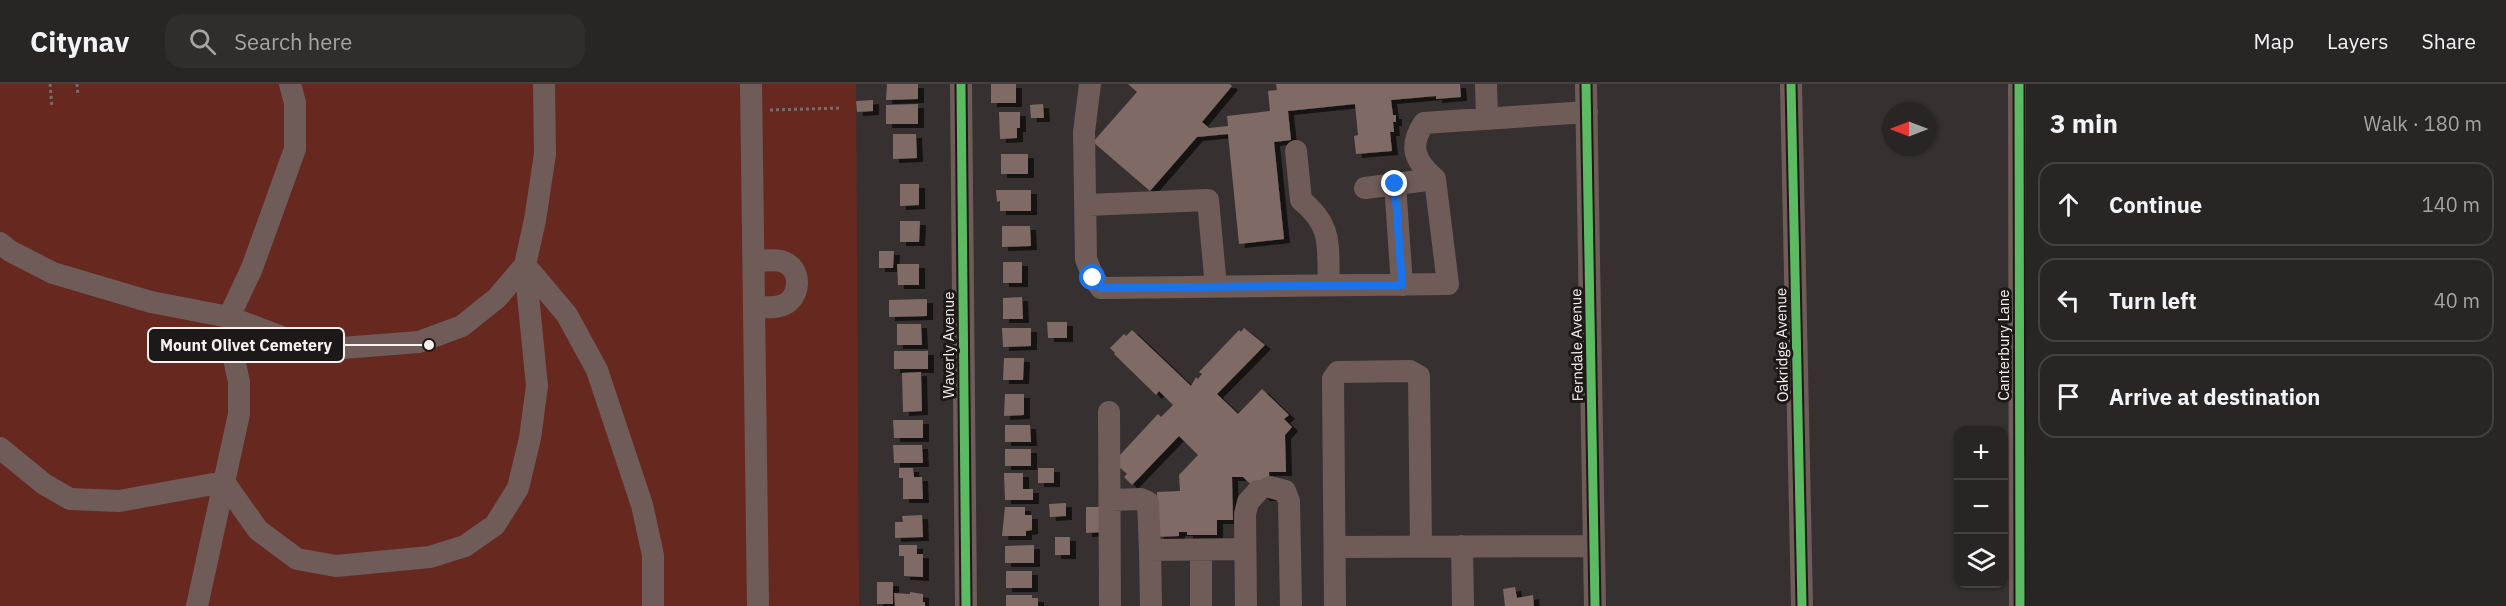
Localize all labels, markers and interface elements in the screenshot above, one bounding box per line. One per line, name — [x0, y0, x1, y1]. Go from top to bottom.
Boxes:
search box — [165, 14, 585, 68]
text: Citynav — [30, 23, 129, 60]
icon: search — [186, 25, 219, 58]
text: Search here — [234, 27, 352, 56]
text: Map — [2254, 27, 2294, 55]
text: Layers — [2327, 27, 2389, 55]
text: Share — [2422, 27, 2476, 55]
north arrow — [1882, 102, 1936, 156]
text: 3 min — [2050, 106, 2118, 140]
text: Walk · 180 m — [2364, 110, 2482, 137]
route end — [1381, 170, 1407, 196]
icon: ahead — [2052, 188, 2085, 221]
text: Continue — [2109, 190, 2202, 219]
text: 140 m — [2422, 191, 2480, 218]
route start — [1079, 264, 1105, 290]
icon: left — [2052, 284, 2085, 317]
text: Turn left — [2109, 286, 2197, 315]
text: 40 m — [2434, 287, 2480, 314]
street label: Ferndale Avenue — [1566, 288, 1587, 402]
street label: Oakridge Avenue — [1771, 288, 1792, 402]
street label: Canterbury Lane — [1994, 290, 2013, 400]
street label: Waverly Avenue — [939, 291, 958, 399]
callout: Mount Olivet Cemetery — [148, 328, 344, 362]
text: Mount Olivet Cemetery — [160, 335, 333, 355]
icon: arrive — [2052, 380, 2085, 413]
text: Arrive at destination — [2109, 382, 2320, 411]
map controls — [1954, 426, 2008, 588]
button: + — [1954, 426, 2008, 480]
button: − — [1954, 480, 2008, 534]
button: layers — [1954, 534, 2008, 588]

